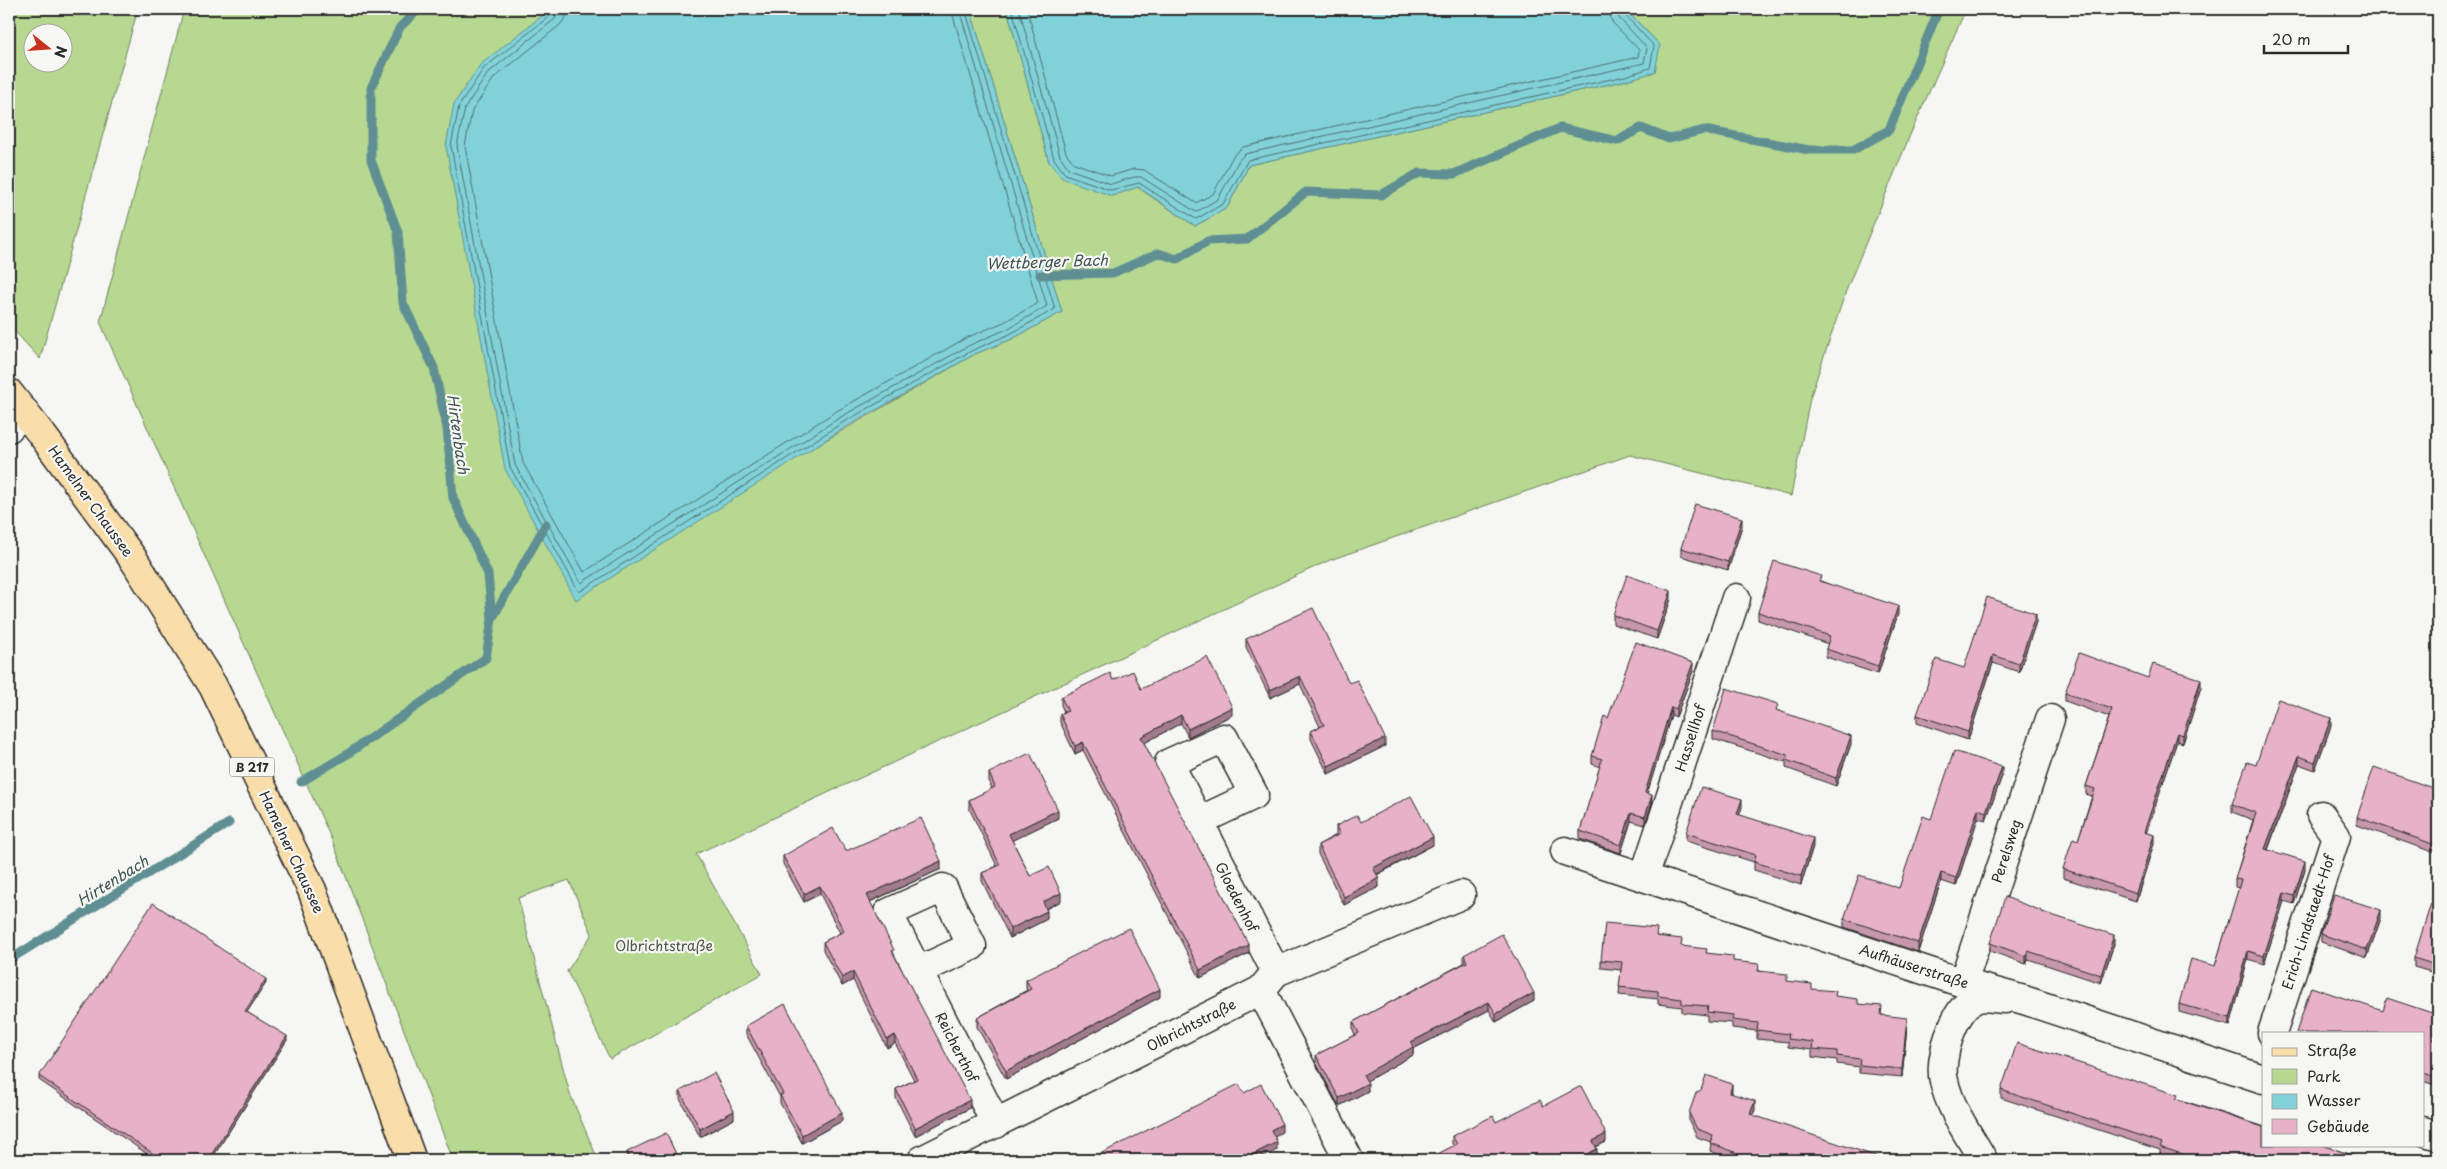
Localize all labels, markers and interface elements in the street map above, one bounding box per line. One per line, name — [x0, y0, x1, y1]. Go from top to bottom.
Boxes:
north arrow — [22, 22, 72, 72]
scale bar — [2264, 22, 2348, 54]
text: 20 m — [2272, 27, 2311, 50]
text: N — [49, 44, 73, 60]
water label: Wettberger Bach — [986, 247, 1108, 275]
water label: Hirtenbach — [442, 393, 476, 476]
street label: Hamelner Chaussee — [43, 441, 139, 561]
street label: Hassellhof — [1669, 700, 1711, 774]
road number: B 217 — [230, 758, 274, 776]
street label: Hamelner Chaussee — [254, 787, 330, 917]
street label: Perelsweg — [1986, 816, 2026, 886]
water label: Hirtenbach — [72, 849, 152, 911]
street label: Erich-Lindstaedt-Hof — [2276, 850, 2340, 992]
street label: Gloedenhof — [1210, 858, 1264, 937]
park label: Olbrichtstraße — [615, 935, 713, 956]
street label: Aufhäuserstraße — [1857, 938, 1971, 994]
street label: Olbrichtstraße — [1143, 993, 1239, 1057]
street label: Reicherthof — [930, 1008, 984, 1087]
legend — [2262, 1032, 2424, 1146]
text: Straße — [2307, 1038, 2357, 1061]
text: Park — [2307, 1064, 2341, 1087]
text: Wasser — [2307, 1088, 2360, 1111]
text: Gebäude — [2307, 1114, 2369, 1137]

